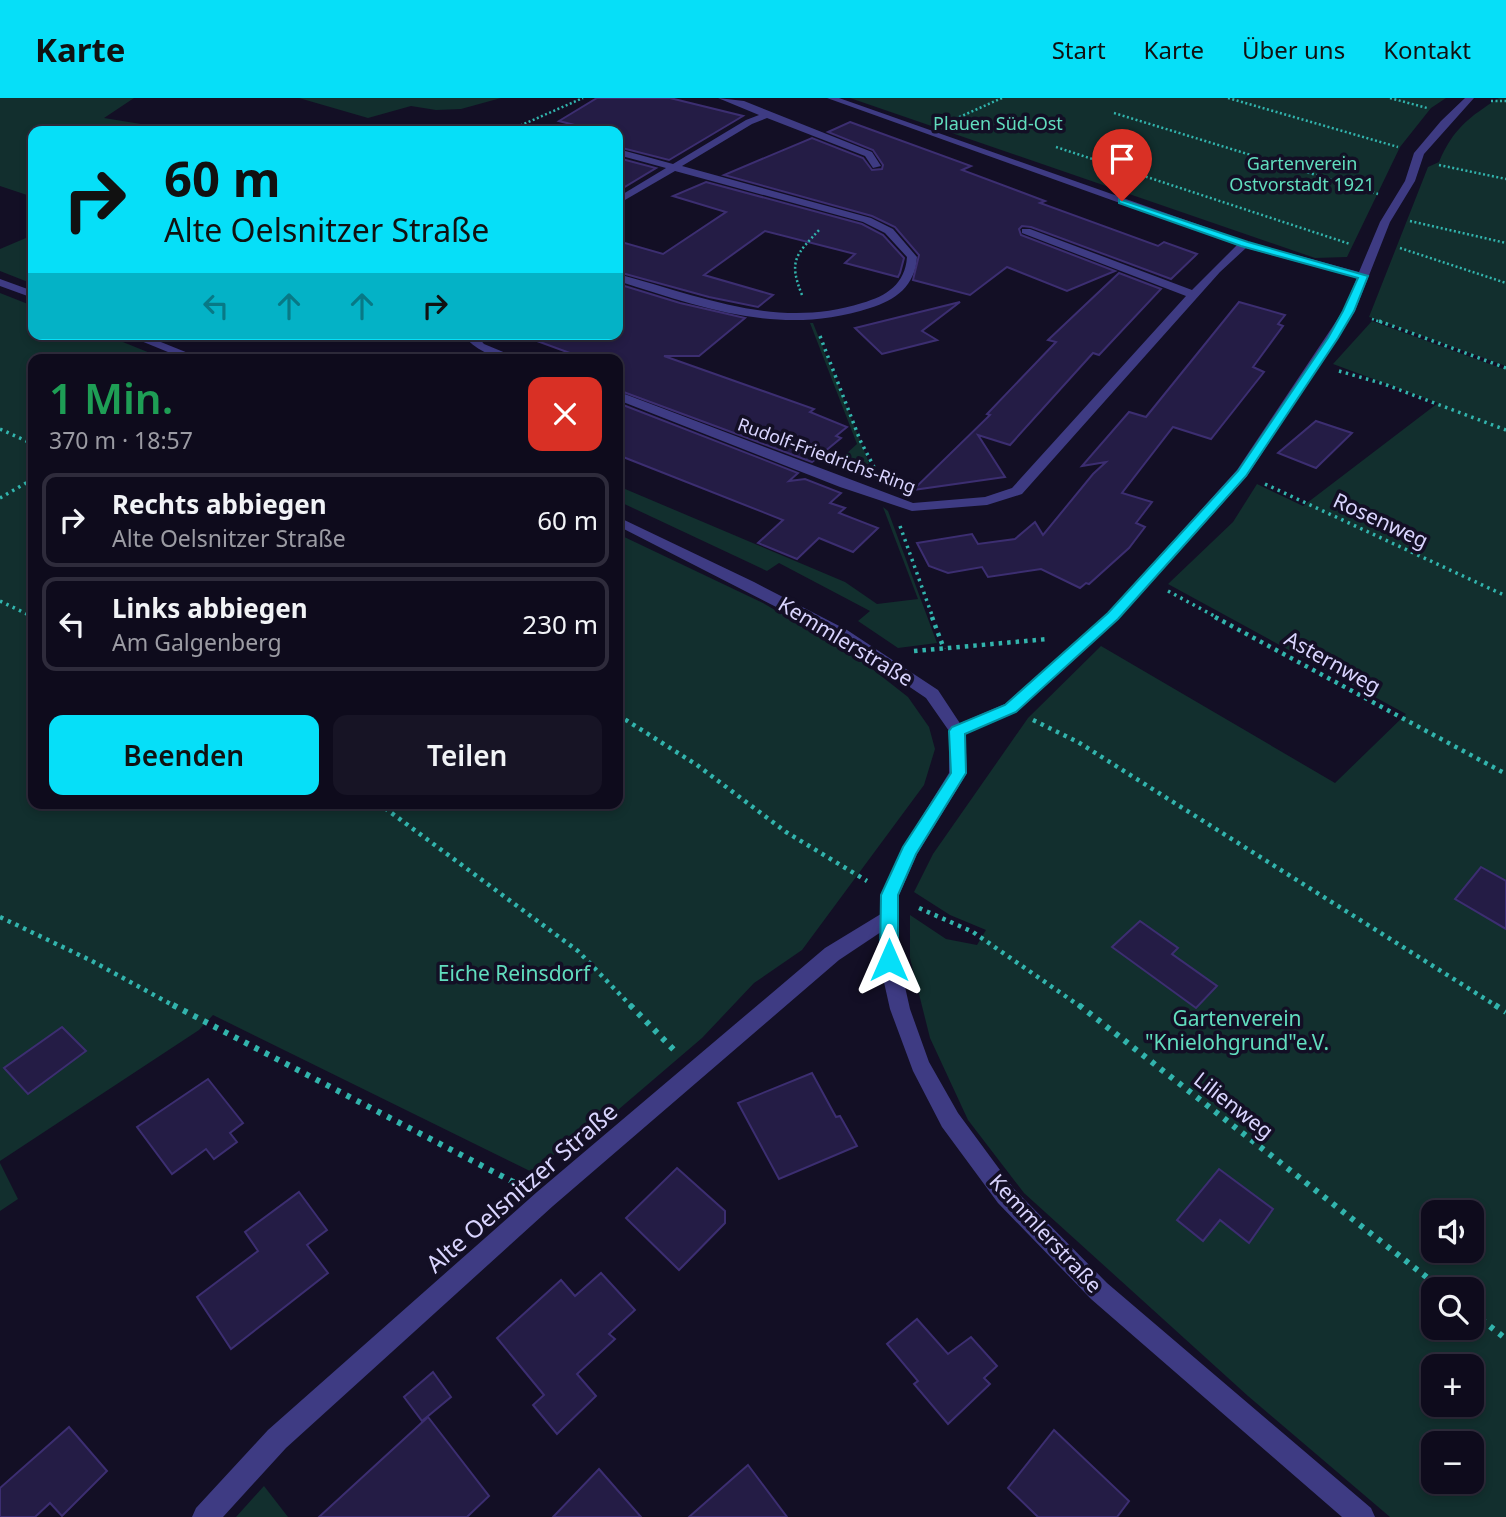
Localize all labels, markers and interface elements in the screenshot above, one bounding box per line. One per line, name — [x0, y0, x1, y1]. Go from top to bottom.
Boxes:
text: Karte — [35, 27, 125, 72]
text: Start — [1052, 33, 1106, 66]
text: Karte — [1144, 33, 1204, 66]
text: Über uns — [1242, 33, 1345, 66]
text: Kontakt — [1383, 33, 1471, 66]
park label: Plauen Süd-Ost — [933, 111, 1063, 135]
pin — [1092, 129, 1152, 201]
icon: arrive — [1103, 140, 1141, 178]
text: 60 m — [164, 145, 281, 211]
park label: Gartenverein Ostvorstadt 1921 — [1229, 151, 1375, 196]
icon: right — [49, 154, 140, 245]
text: Alte Oelsnitzer Straße — [164, 208, 489, 251]
icon: left — [197, 287, 235, 325]
icon: ahead — [270, 287, 308, 325]
icon: ahead — [343, 287, 381, 325]
icon: right — [416, 287, 454, 325]
text: 1 Min. — [49, 369, 173, 426]
button: close — [528, 377, 602, 451]
street label: Rudolf-Friedrichs-Ring — [735, 412, 919, 498]
text: 370 m · 18:57 — [49, 424, 193, 456]
text: Rechts abbiegen — [112, 486, 327, 522]
street label: Rosenweg — [1329, 486, 1433, 554]
icon: right — [53, 501, 91, 539]
text: 60 m — [537, 502, 598, 538]
text: Alte Oelsnitzer Straße — [112, 522, 346, 554]
text: Links abbiegen — [112, 590, 308, 626]
street label: Kemmlerstraße — [773, 590, 919, 692]
icon: left — [53, 605, 91, 643]
text: 230 m — [522, 606, 598, 642]
street label: Asternweg — [1280, 624, 1386, 700]
text: Am Galgenberg — [112, 626, 282, 658]
button: Beenden — [49, 715, 319, 795]
button: Teilen — [333, 715, 602, 795]
position arrow — [852, 923, 926, 997]
park label: Eiche Reinsdorf — [438, 959, 592, 987]
park label: Gartenverein "Knielohgrund"e.V. — [1145, 1004, 1329, 1056]
street label: Lilienweg — [1189, 1065, 1279, 1145]
street label: Alte Oelsnitzer Straße — [418, 1095, 624, 1279]
street label: Kemmlerstraße — [984, 1168, 1108, 1298]
map controls — [1421, 1200, 1484, 1494]
button: sound — [1421, 1200, 1484, 1263]
button: search — [1421, 1277, 1484, 1340]
button: + — [1421, 1354, 1484, 1417]
button: − — [1421, 1431, 1484, 1494]

